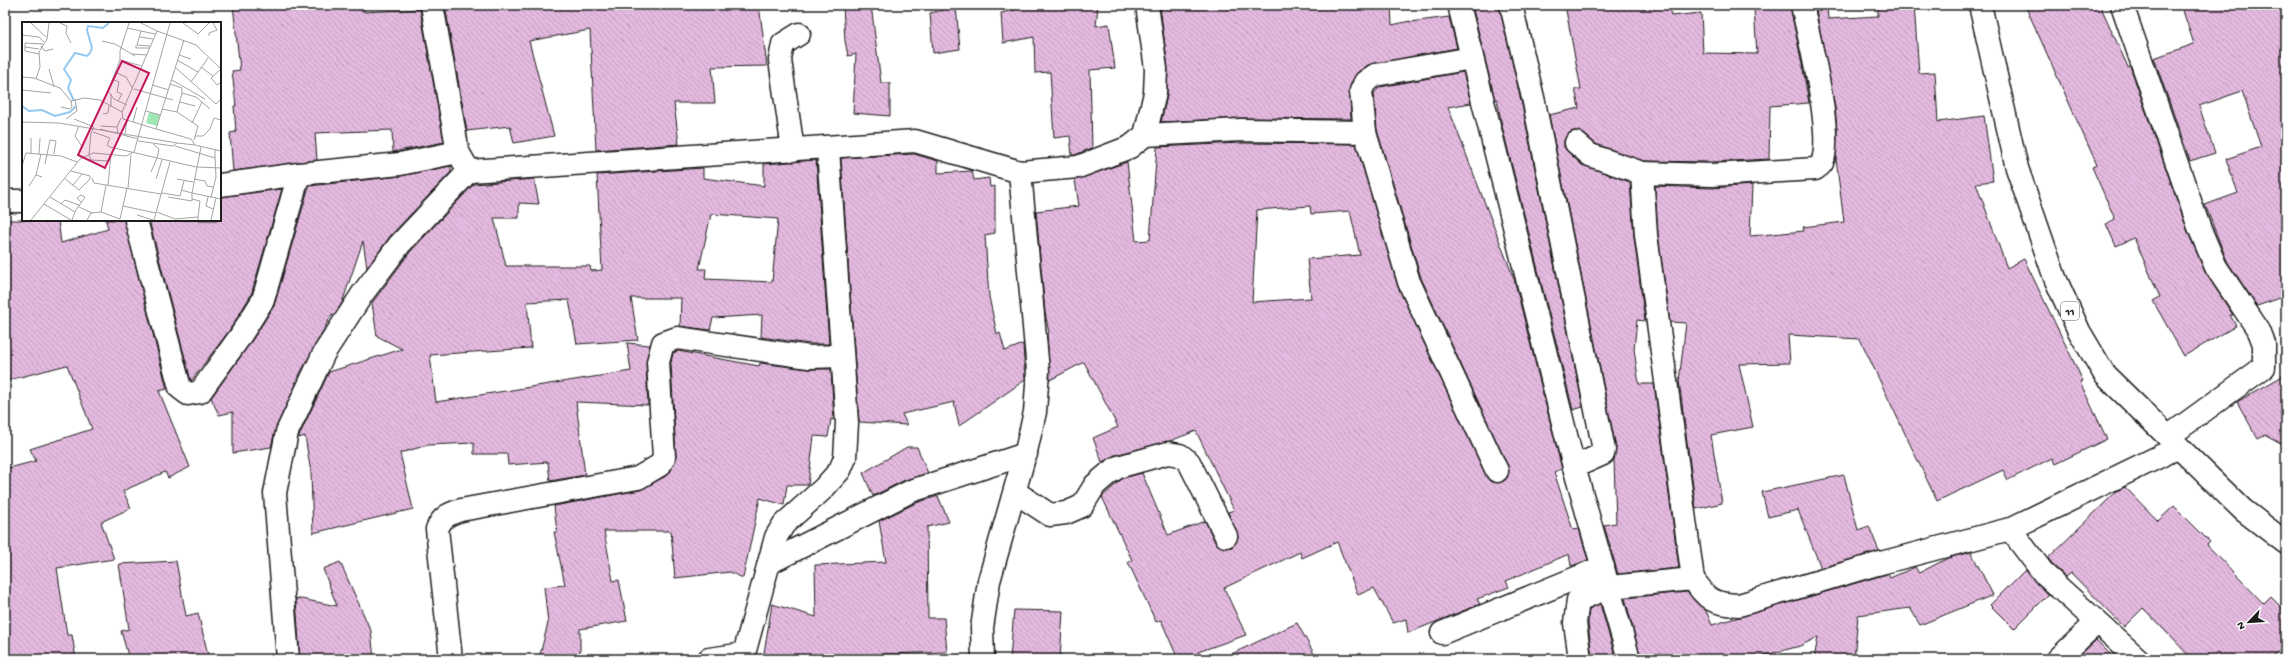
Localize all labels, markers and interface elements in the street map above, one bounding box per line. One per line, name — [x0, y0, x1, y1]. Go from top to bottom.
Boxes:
inset map — [22, 22, 221, 221]
road number: 11 — [2061, 302, 2079, 320]
north arrow — [2229, 602, 2269, 642]
text: N — [2235, 620, 2249, 631]

